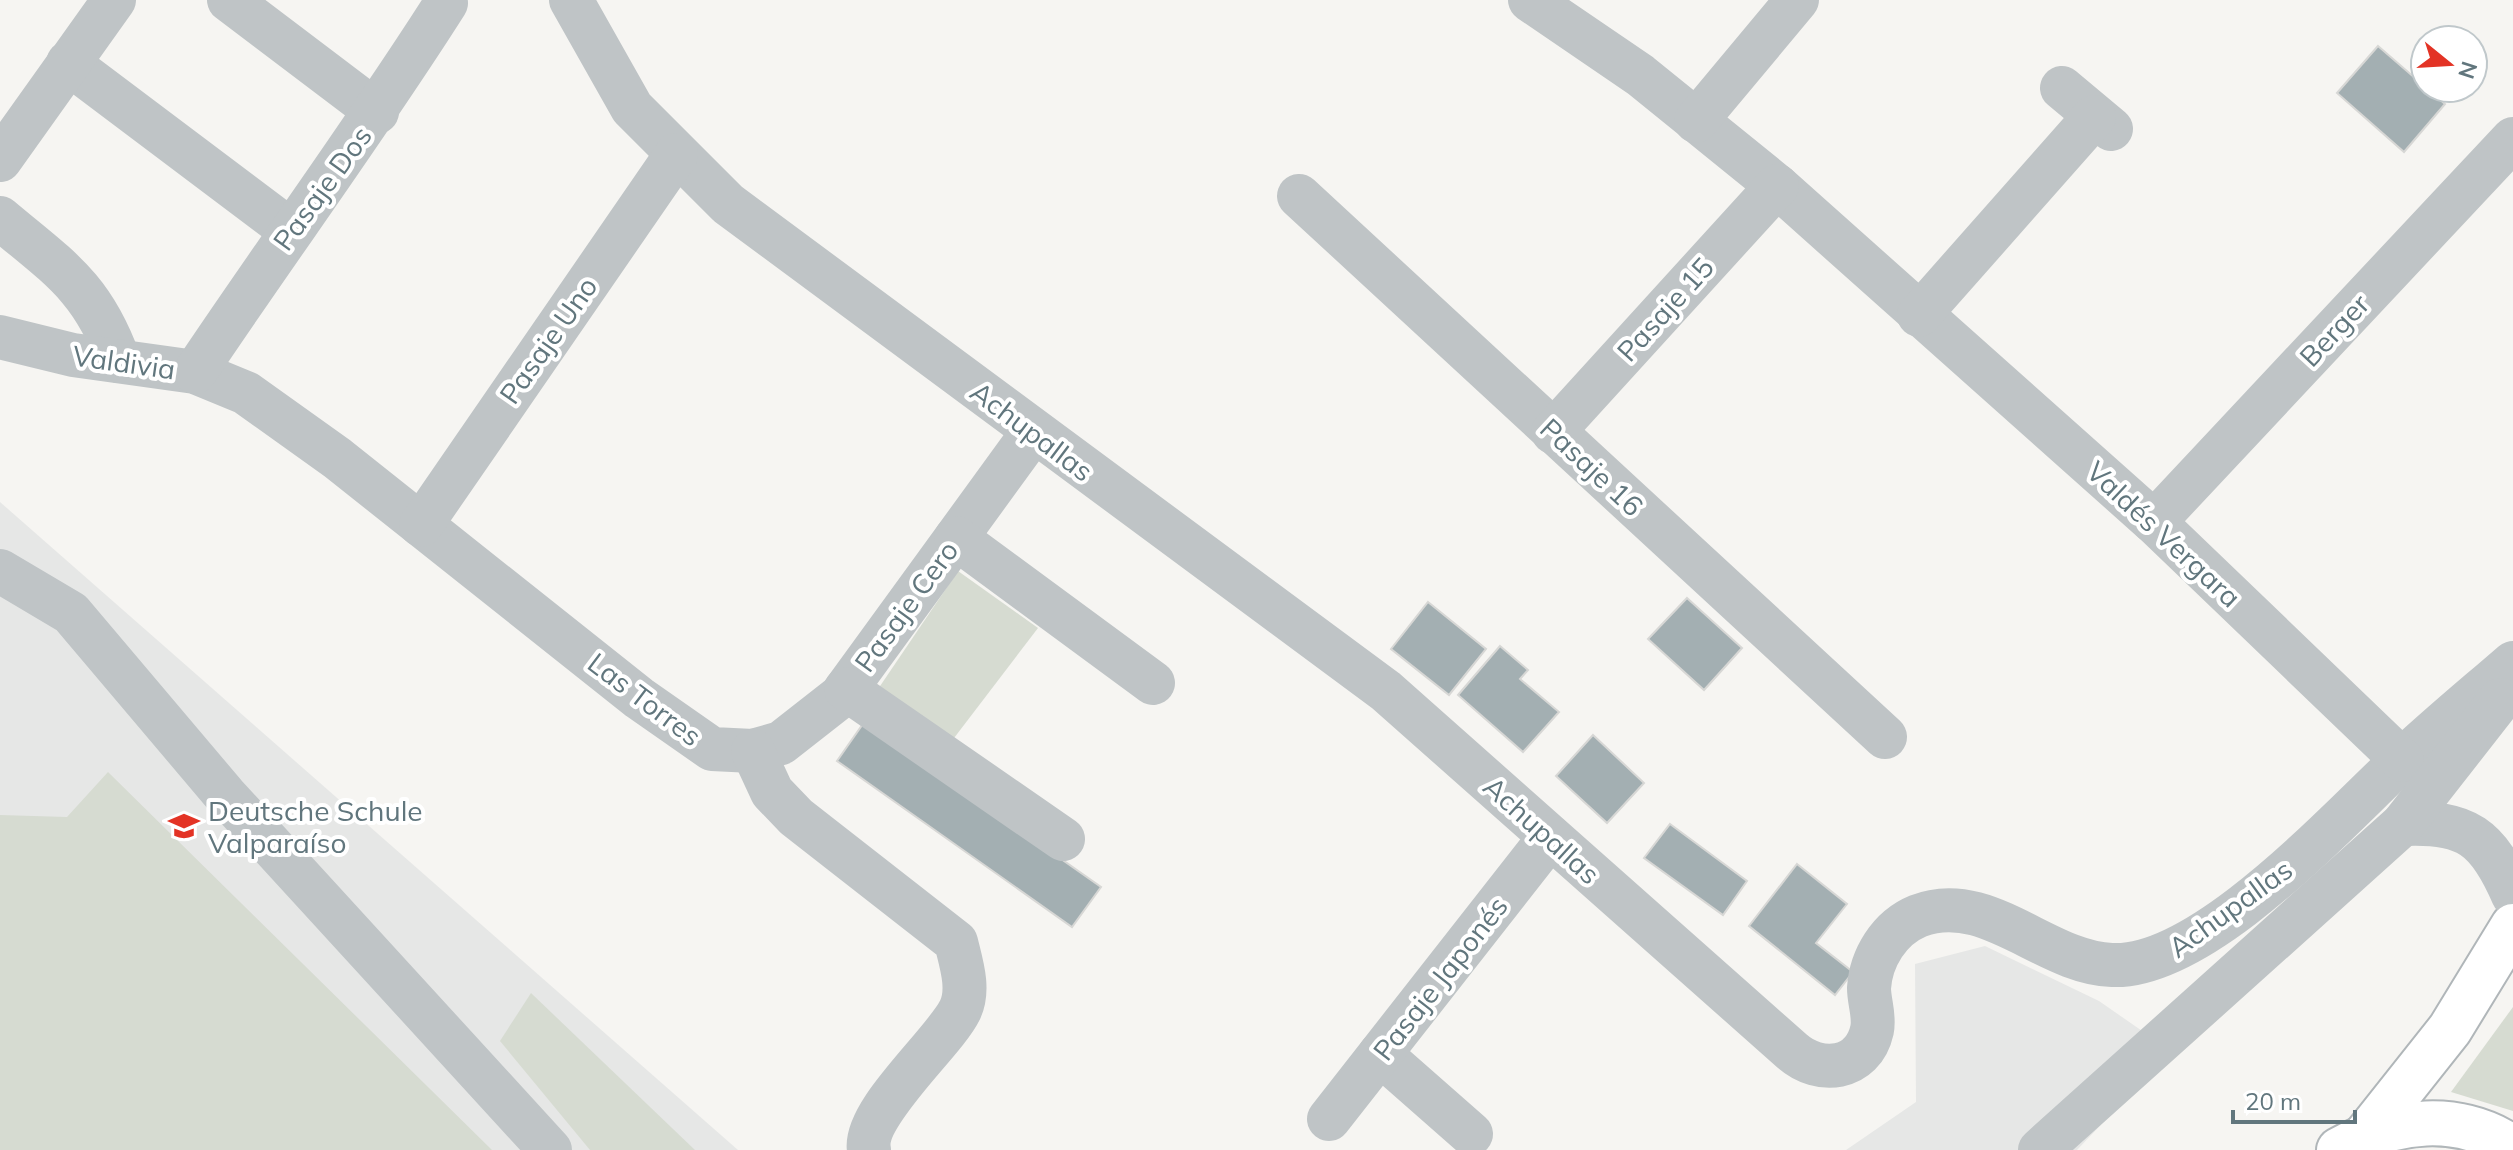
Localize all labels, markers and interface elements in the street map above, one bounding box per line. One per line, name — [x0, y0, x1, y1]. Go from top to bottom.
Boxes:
north arrow — [2409, 24, 2489, 104]
text: N — [2452, 58, 2484, 82]
street label: Pasaje Dos — [265, 119, 379, 257]
street label: Pasaje 15 — [1609, 250, 1721, 368]
street label: Pasaje Uno — [491, 270, 605, 410]
street label: Berger — [2292, 286, 2377, 374]
street label: Valdivia — [70, 337, 178, 387]
street label: Achupallas — [964, 374, 1100, 488]
street label: Pasaje 16 — [1533, 411, 1651, 523]
street label: Valdés Vergara — [2080, 454, 2248, 614]
street label: Pasaje Cero — [847, 534, 965, 678]
street label: Las Torres — [581, 645, 709, 753]
street label: Achupallas — [1477, 769, 1607, 891]
place label: Deutsche Schule Valparaíso — [208, 793, 423, 860]
school or university icon: Deutsche Schule Valparaíso — [167, 809, 201, 843]
street label: Achupallas — [2161, 851, 2299, 965]
street label: Pasaje Japonés — [1365, 889, 1515, 1067]
scale bar — [2233, 1074, 2355, 1124]
text: 20 m — [2245, 1086, 2301, 1116]

